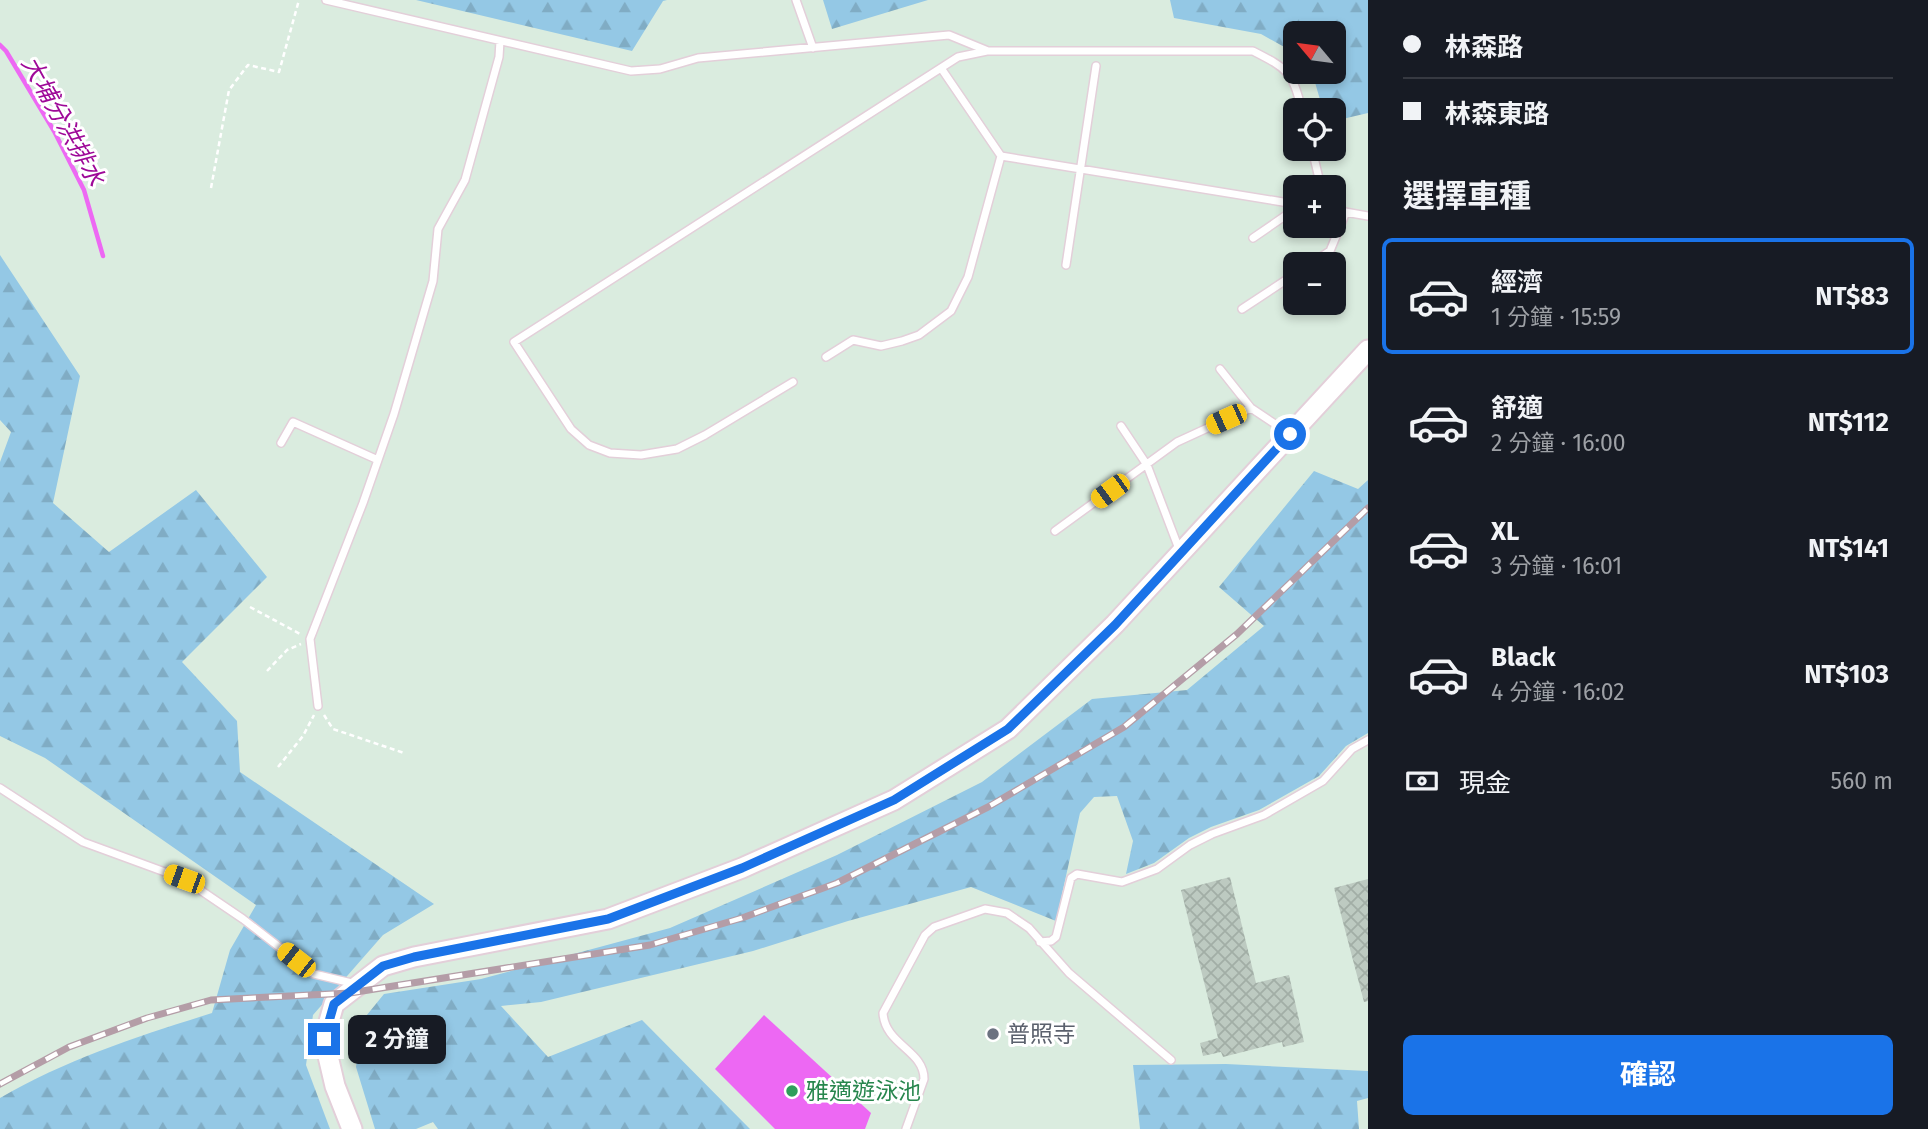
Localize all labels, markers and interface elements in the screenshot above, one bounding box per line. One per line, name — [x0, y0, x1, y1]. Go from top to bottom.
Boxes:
north arrow — [1283, 21, 1346, 84]
map controls — [1283, 21, 1346, 315]
text: 林森路 — [1445, 32, 1523, 63]
water label: 大埔分洪排水 — [16, 51, 111, 192]
button: locate — [1283, 98, 1346, 161]
text: 林森東路 — [1445, 99, 1549, 130]
button: + — [1283, 175, 1346, 238]
text: 選擇車種 — [1403, 177, 1531, 215]
button: − — [1283, 252, 1346, 315]
icon: car — [1407, 265, 1470, 328]
text: 經濟 — [1491, 267, 1543, 298]
text: NT$83 — [1815, 281, 1889, 312]
text: 1 分鐘 · 15:59 — [1491, 303, 1621, 331]
icon: car — [1407, 391, 1470, 454]
text: 舒適 — [1491, 393, 1543, 424]
car — [1203, 401, 1250, 437]
text: NT$112 — [1808, 407, 1889, 438]
route start — [1274, 418, 1306, 450]
text: 2 分鐘 · 16:00 — [1491, 429, 1626, 457]
car — [1087, 470, 1134, 512]
text: XL — [1491, 516, 1519, 547]
icon: car — [1407, 517, 1470, 580]
text: NT$141 — [1808, 533, 1889, 564]
text: 3 分鐘 · 16:01 — [1491, 552, 1622, 580]
text: Black — [1491, 642, 1556, 673]
icon: car — [1407, 643, 1470, 706]
text: NT$103 — [1804, 659, 1889, 690]
text: 4 分鐘 · 16:02 — [1491, 678, 1625, 706]
icon: cash — [1403, 762, 1441, 800]
text: 560 m — [1831, 767, 1893, 795]
text: 現金 — [1459, 768, 1511, 799]
car — [161, 862, 208, 896]
car — [273, 939, 320, 981]
callout: 2 分鐘 — [348, 1014, 446, 1064]
place label: 普照寺 — [1007, 1020, 1076, 1048]
route end — [308, 1023, 340, 1055]
text: 2 分鐘 — [365, 1025, 429, 1053]
marker: 普照寺 — [985, 1026, 1001, 1042]
button: 確認 — [1403, 1035, 1893, 1115]
place label: 雅適遊泳池 — [806, 1077, 921, 1105]
marker: 雅適遊泳池 — [784, 1083, 800, 1099]

